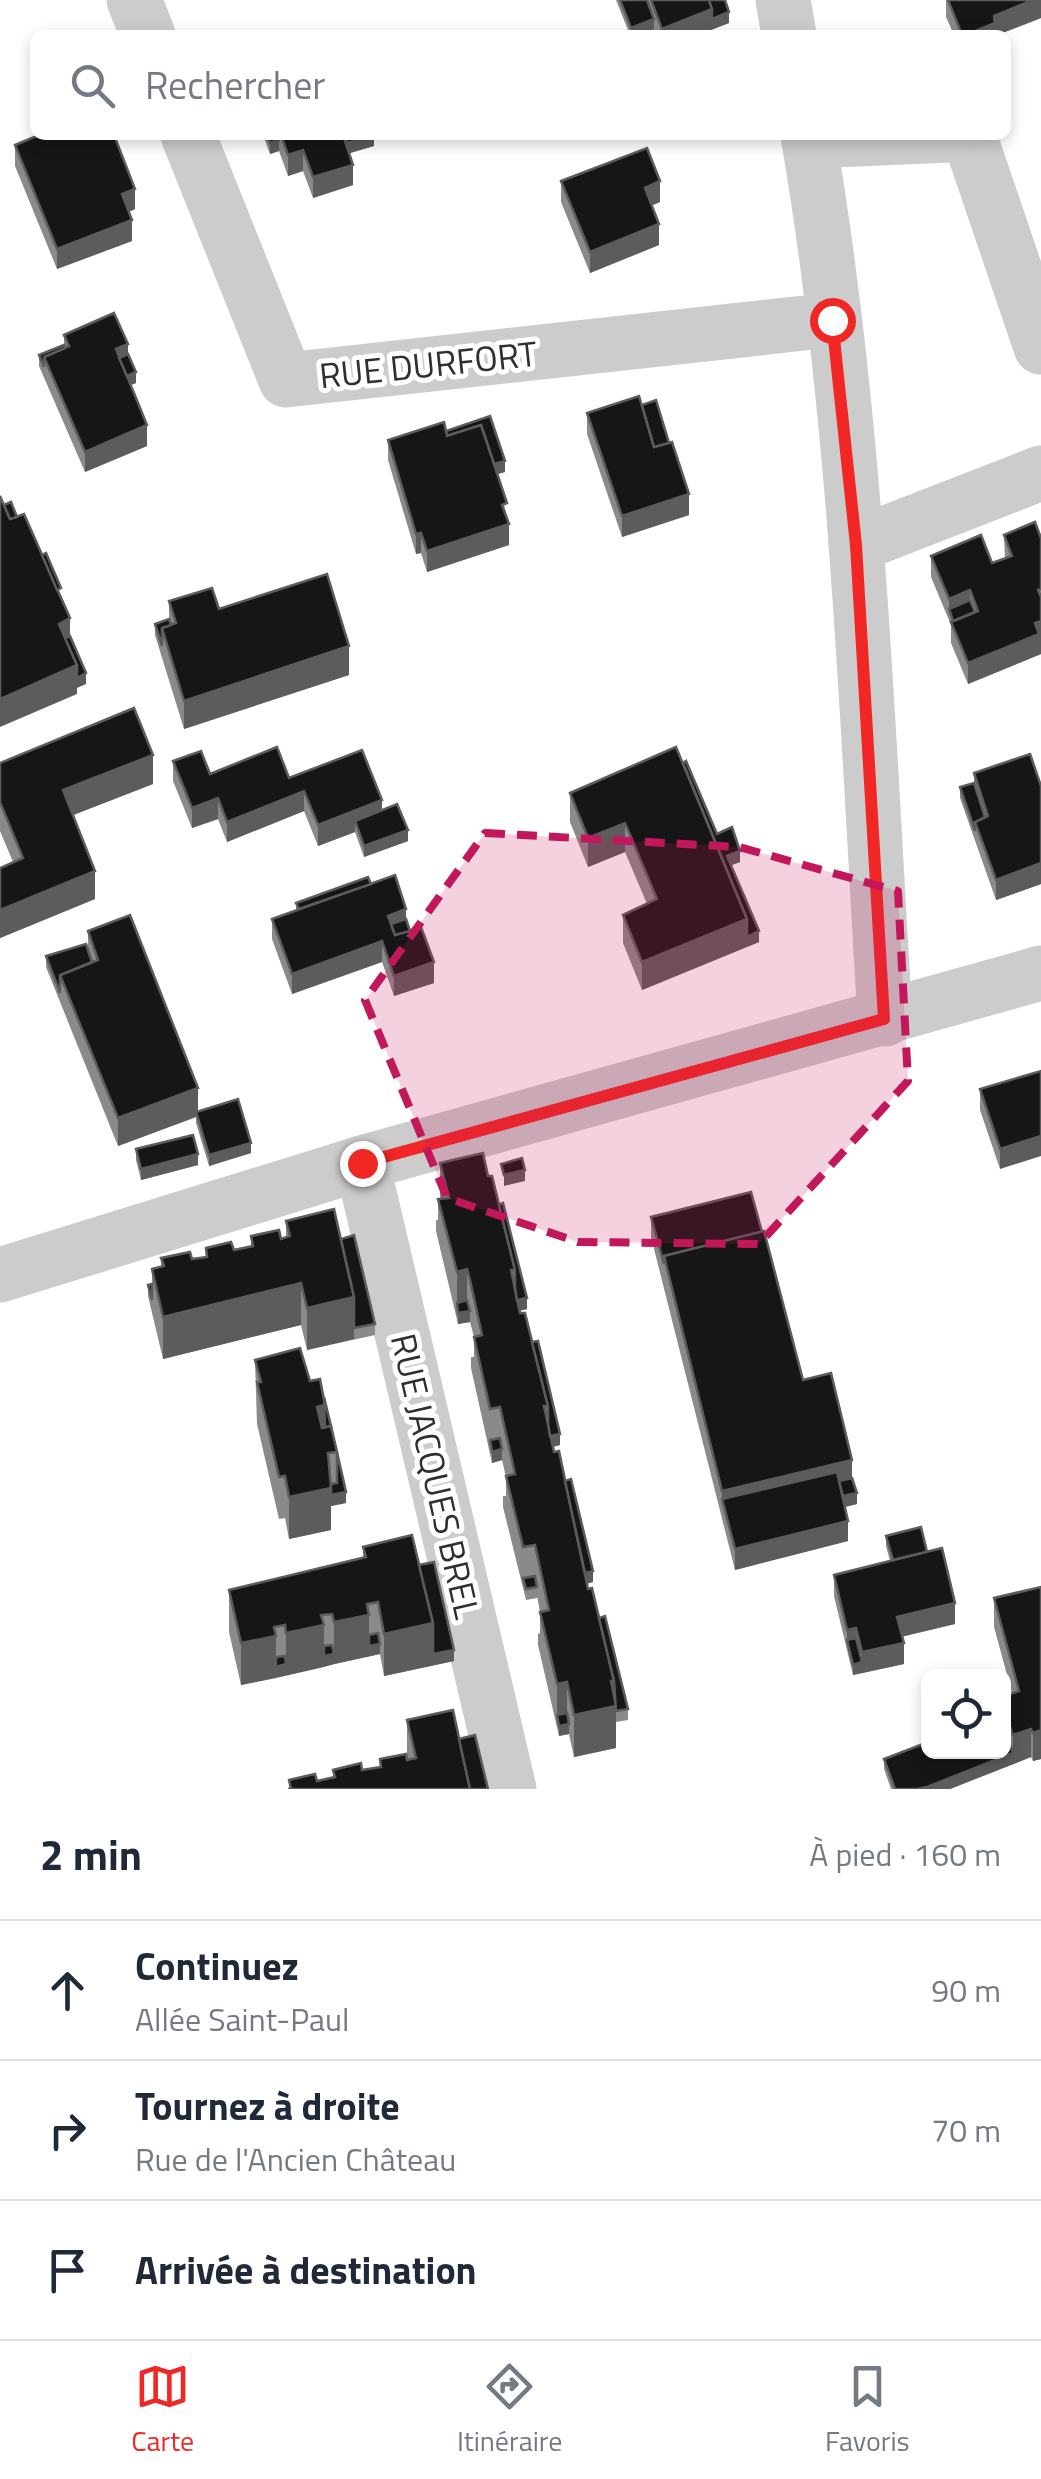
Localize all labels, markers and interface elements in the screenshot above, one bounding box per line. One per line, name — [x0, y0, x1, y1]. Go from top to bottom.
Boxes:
search box — [30, 30, 1011, 140]
text: Rechercher — [145, 56, 326, 114]
icon: search — [65, 58, 120, 113]
route start — [810, 298, 856, 344]
street label: RUE DURFORT — [316, 326, 540, 402]
route end — [340, 1141, 386, 1187]
street label: RUE JACQUES BREL — [377, 1328, 495, 1624]
map controls — [921, 1669, 1011, 1759]
button: locate — [921, 1669, 1011, 1759]
text: 2 min — [40, 1822, 142, 1886]
text: À pied · 160 m — [809, 1830, 1001, 1878]
text: Continuez — [135, 1937, 299, 1995]
icon: ahead — [40, 1963, 95, 2018]
text: 90 m — [931, 1966, 1001, 2014]
text: Allée Saint-Paul — [135, 1995, 349, 2043]
text: Tournez à droite — [135, 2077, 400, 2135]
icon: right — [40, 2103, 95, 2158]
text: 70 m — [931, 2106, 1001, 2154]
text: Rue de l'Ancien Château — [135, 2135, 456, 2183]
text: Arrivée à destination — [135, 2241, 477, 2299]
icon: arrive — [40, 2243, 95, 2298]
tab: Carte — [131, 2359, 194, 2462]
tab: Itinéraire — [457, 2359, 562, 2462]
tab: Favoris — [825, 2359, 910, 2462]

